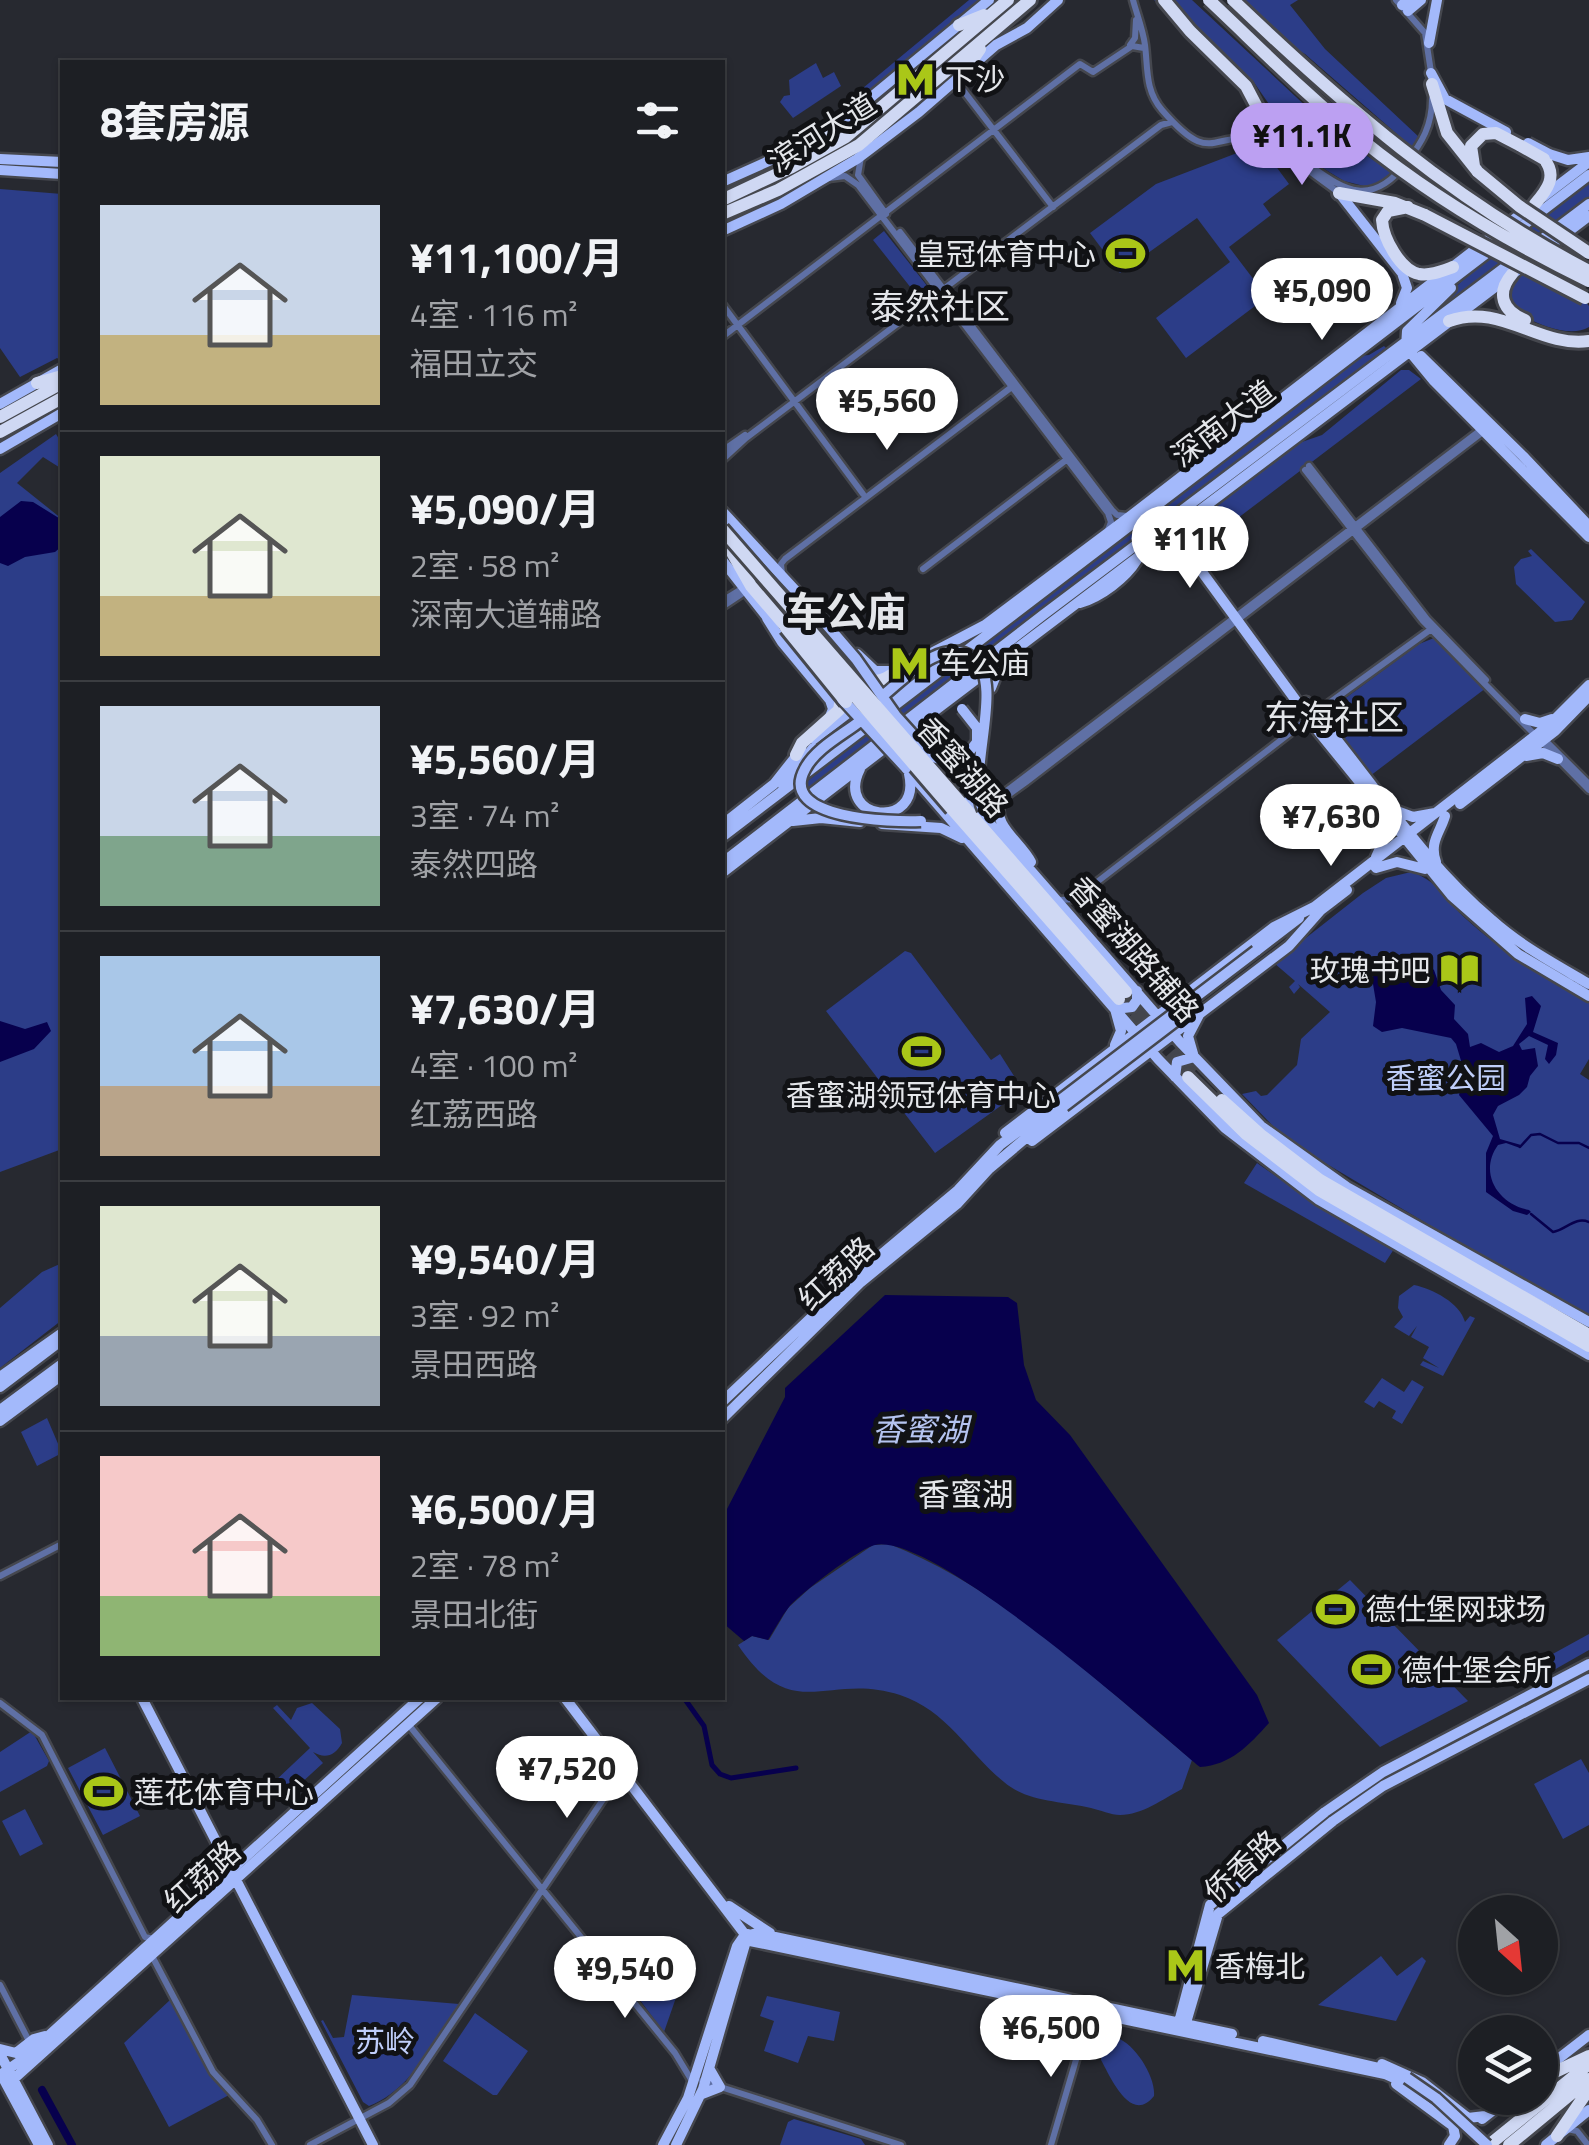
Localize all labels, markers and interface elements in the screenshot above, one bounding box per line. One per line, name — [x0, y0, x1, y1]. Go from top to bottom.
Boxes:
place label: 下沙 — [945, 56, 1005, 102]
metro station icon: 下沙 — [894, 58, 936, 100]
street label: 滨河大道 — [759, 81, 885, 183]
text: 8套房源 — [100, 89, 250, 153]
icon: filters — [630, 93, 685, 148]
pin: ¥11.1K — [1221, 103, 1383, 188]
text: ¥11.1K — [1253, 111, 1351, 159]
text: ¥11,100/月 — [410, 225, 624, 289]
place label: 皇冠体育中心 — [916, 231, 1096, 277]
sports icon: 皇冠体育中心 — [1105, 233, 1147, 275]
icon: home — [180, 245, 300, 365]
pin: ¥5,090 — [1241, 258, 1403, 343]
text: ¥5,090 — [1273, 266, 1371, 314]
district label: 泰然社区 — [870, 279, 1010, 333]
text: 4室 · 116 m² — [410, 290, 577, 338]
text: 福田立交 — [410, 339, 538, 387]
pin: ¥5,560 — [806, 368, 968, 453]
street label: 深南大道 — [1161, 369, 1285, 477]
text: ¥5,560 — [838, 376, 936, 424]
text: ¥5,090/月 — [410, 476, 600, 540]
icon: home — [180, 496, 300, 616]
pin: ¥11K — [1131, 506, 1249, 591]
text: ¥11K — [1154, 514, 1226, 562]
text: 2室 · 58 m² — [410, 541, 560, 589]
district label: 车公庙 — [786, 581, 906, 642]
text: 深南大道辅路 — [410, 590, 602, 638]
place label: 车公庙 — [940, 640, 1030, 686]
metro station icon: 车公庙 — [889, 642, 931, 684]
district label: 东海社区 — [1264, 690, 1404, 744]
street label: 香蜜湖路 — [906, 707, 1020, 827]
text: ¥5,560/月 — [410, 726, 600, 790]
icon: home — [180, 746, 300, 866]
pin: ¥7,630 — [1250, 784, 1412, 869]
text: 3室 · 74 m² — [410, 791, 560, 839]
text: ¥7,630 — [1282, 792, 1380, 840]
text: 泰然四路 — [410, 840, 538, 888]
street label: 香蜜湖路辅路 — [1058, 866, 1210, 1032]
place label: 玫瑰书吧 — [1310, 947, 1430, 993]
library icon: 玫瑰书吧 — [1439, 949, 1481, 991]
text: ¥7,630/月 — [410, 976, 600, 1040]
icon: home — [180, 996, 300, 1116]
sports icon: 香蜜湖领冠体育中心 — [900, 1030, 942, 1072]
text: 4室 · 100 m² — [410, 1041, 577, 1089]
park label: 香蜜公园 — [1386, 1055, 1506, 1101]
place label: 香蜜湖领冠体育中心 — [786, 1072, 1056, 1118]
text: 红荔西路 — [410, 1090, 538, 1138]
street label: 红荔路 — [787, 1225, 885, 1321]
text: ¥9,540/月 — [410, 1226, 600, 1290]
icon: home — [180, 1246, 300, 1366]
text: 3室 · 92 m² — [410, 1291, 560, 1339]
text: 景田西路 — [410, 1340, 538, 1388]
water label: 香蜜湖 — [872, 1405, 973, 1453]
district label: 香蜜湖 — [918, 1470, 1014, 1518]
text: ¥6,500/月 — [410, 1476, 600, 1540]
icon: home — [180, 1496, 300, 1616]
text: 2室 · 78 m² — [410, 1541, 560, 1589]
place label: 德仕堡网球场 — [1366, 1586, 1546, 1632]
sports icon: 德仕堡网球场 — [1315, 1588, 1357, 1630]
text: 景田北街 — [410, 1590, 538, 1638]
place label: 德仕堡会所 — [1402, 1647, 1552, 1693]
sports icon: 德仕堡会所 — [1351, 1649, 1393, 1691]
pin: ¥7,520 — [486, 1736, 648, 1821]
text: ¥7,520 — [518, 1744, 616, 1792]
place label: 莲花体育中心 — [134, 1769, 314, 1815]
sports icon: 莲花体育中心 — [83, 1771, 125, 1813]
street label: 侨香路 — [1193, 1819, 1291, 1913]
street label: 红荔路 — [153, 1829, 251, 1923]
north arrow — [1458, 1895, 1558, 1995]
map controls — [1458, 1895, 1558, 2115]
pin: ¥9,540 — [544, 1936, 706, 2021]
place label: 香梅北 — [1215, 1943, 1305, 1989]
text: ¥9,540 — [576, 1944, 674, 1992]
metro station icon: 香梅北 — [1164, 1945, 1206, 1987]
pin: ¥6,500 — [970, 1995, 1132, 2080]
text: ¥6,500 — [1002, 2003, 1100, 2051]
button: layers — [1458, 2015, 1558, 2115]
park label: 苏岭 — [355, 2018, 415, 2064]

